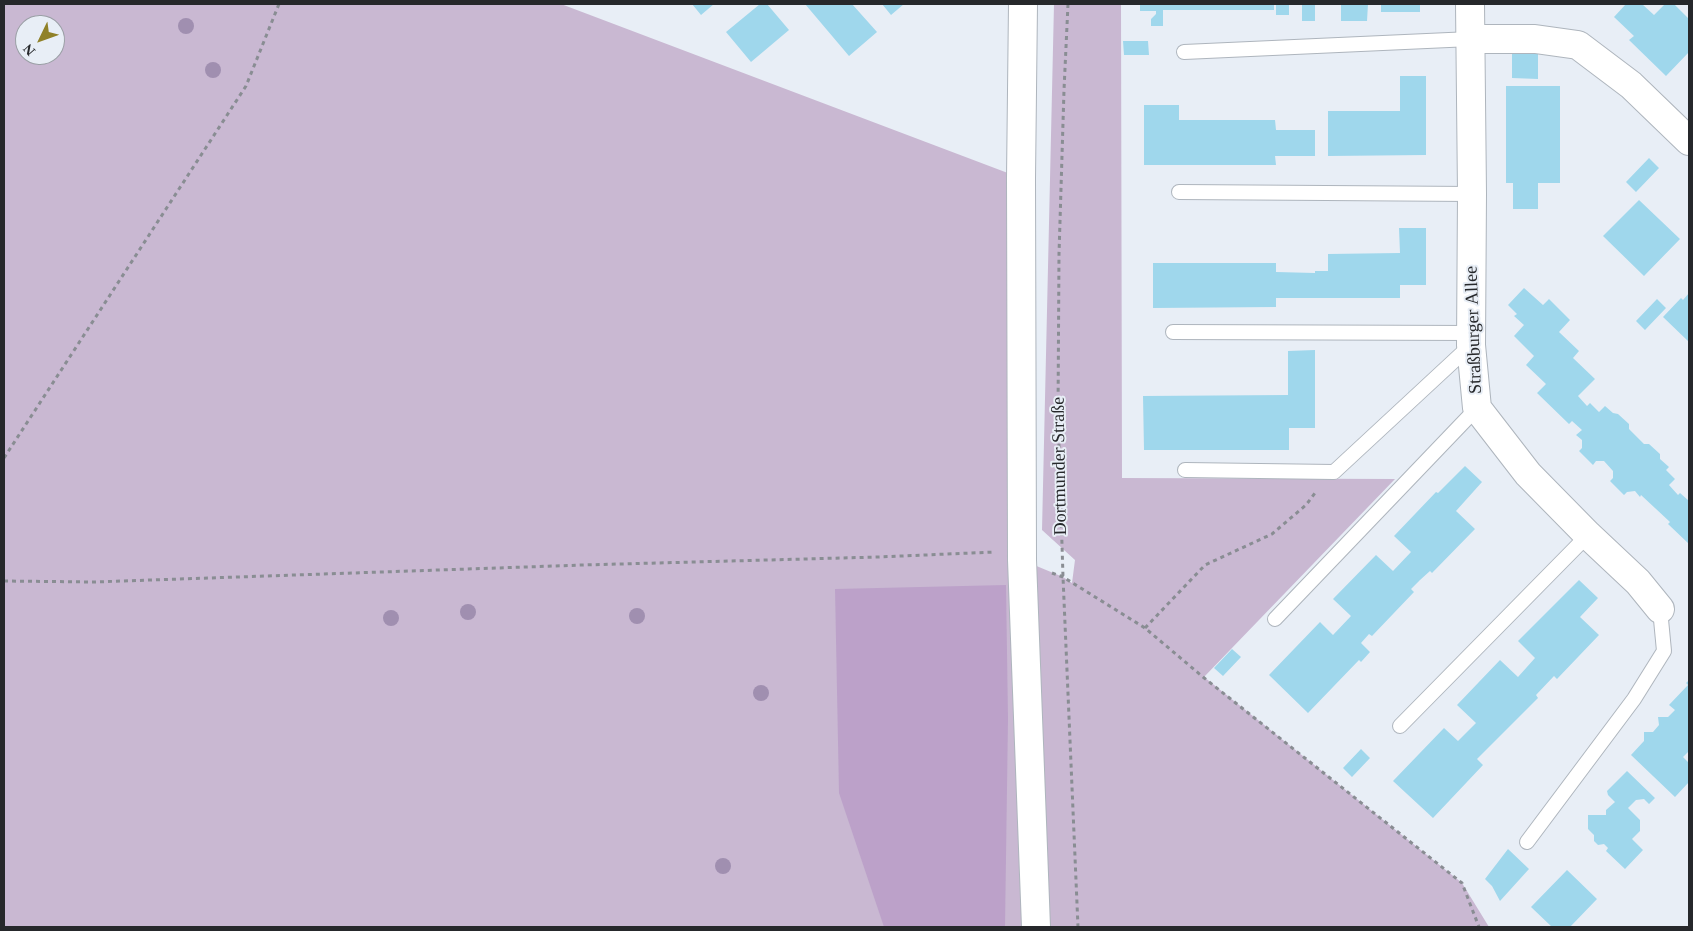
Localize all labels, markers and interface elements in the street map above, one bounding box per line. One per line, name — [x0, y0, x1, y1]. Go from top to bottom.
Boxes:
north arrow — [15, 15, 65, 65]
text: N — [20, 41, 38, 58]
street label: Straßburger Allee — [1461, 266, 1487, 394]
street label: Dortmunder Straße — [1048, 397, 1072, 535]

